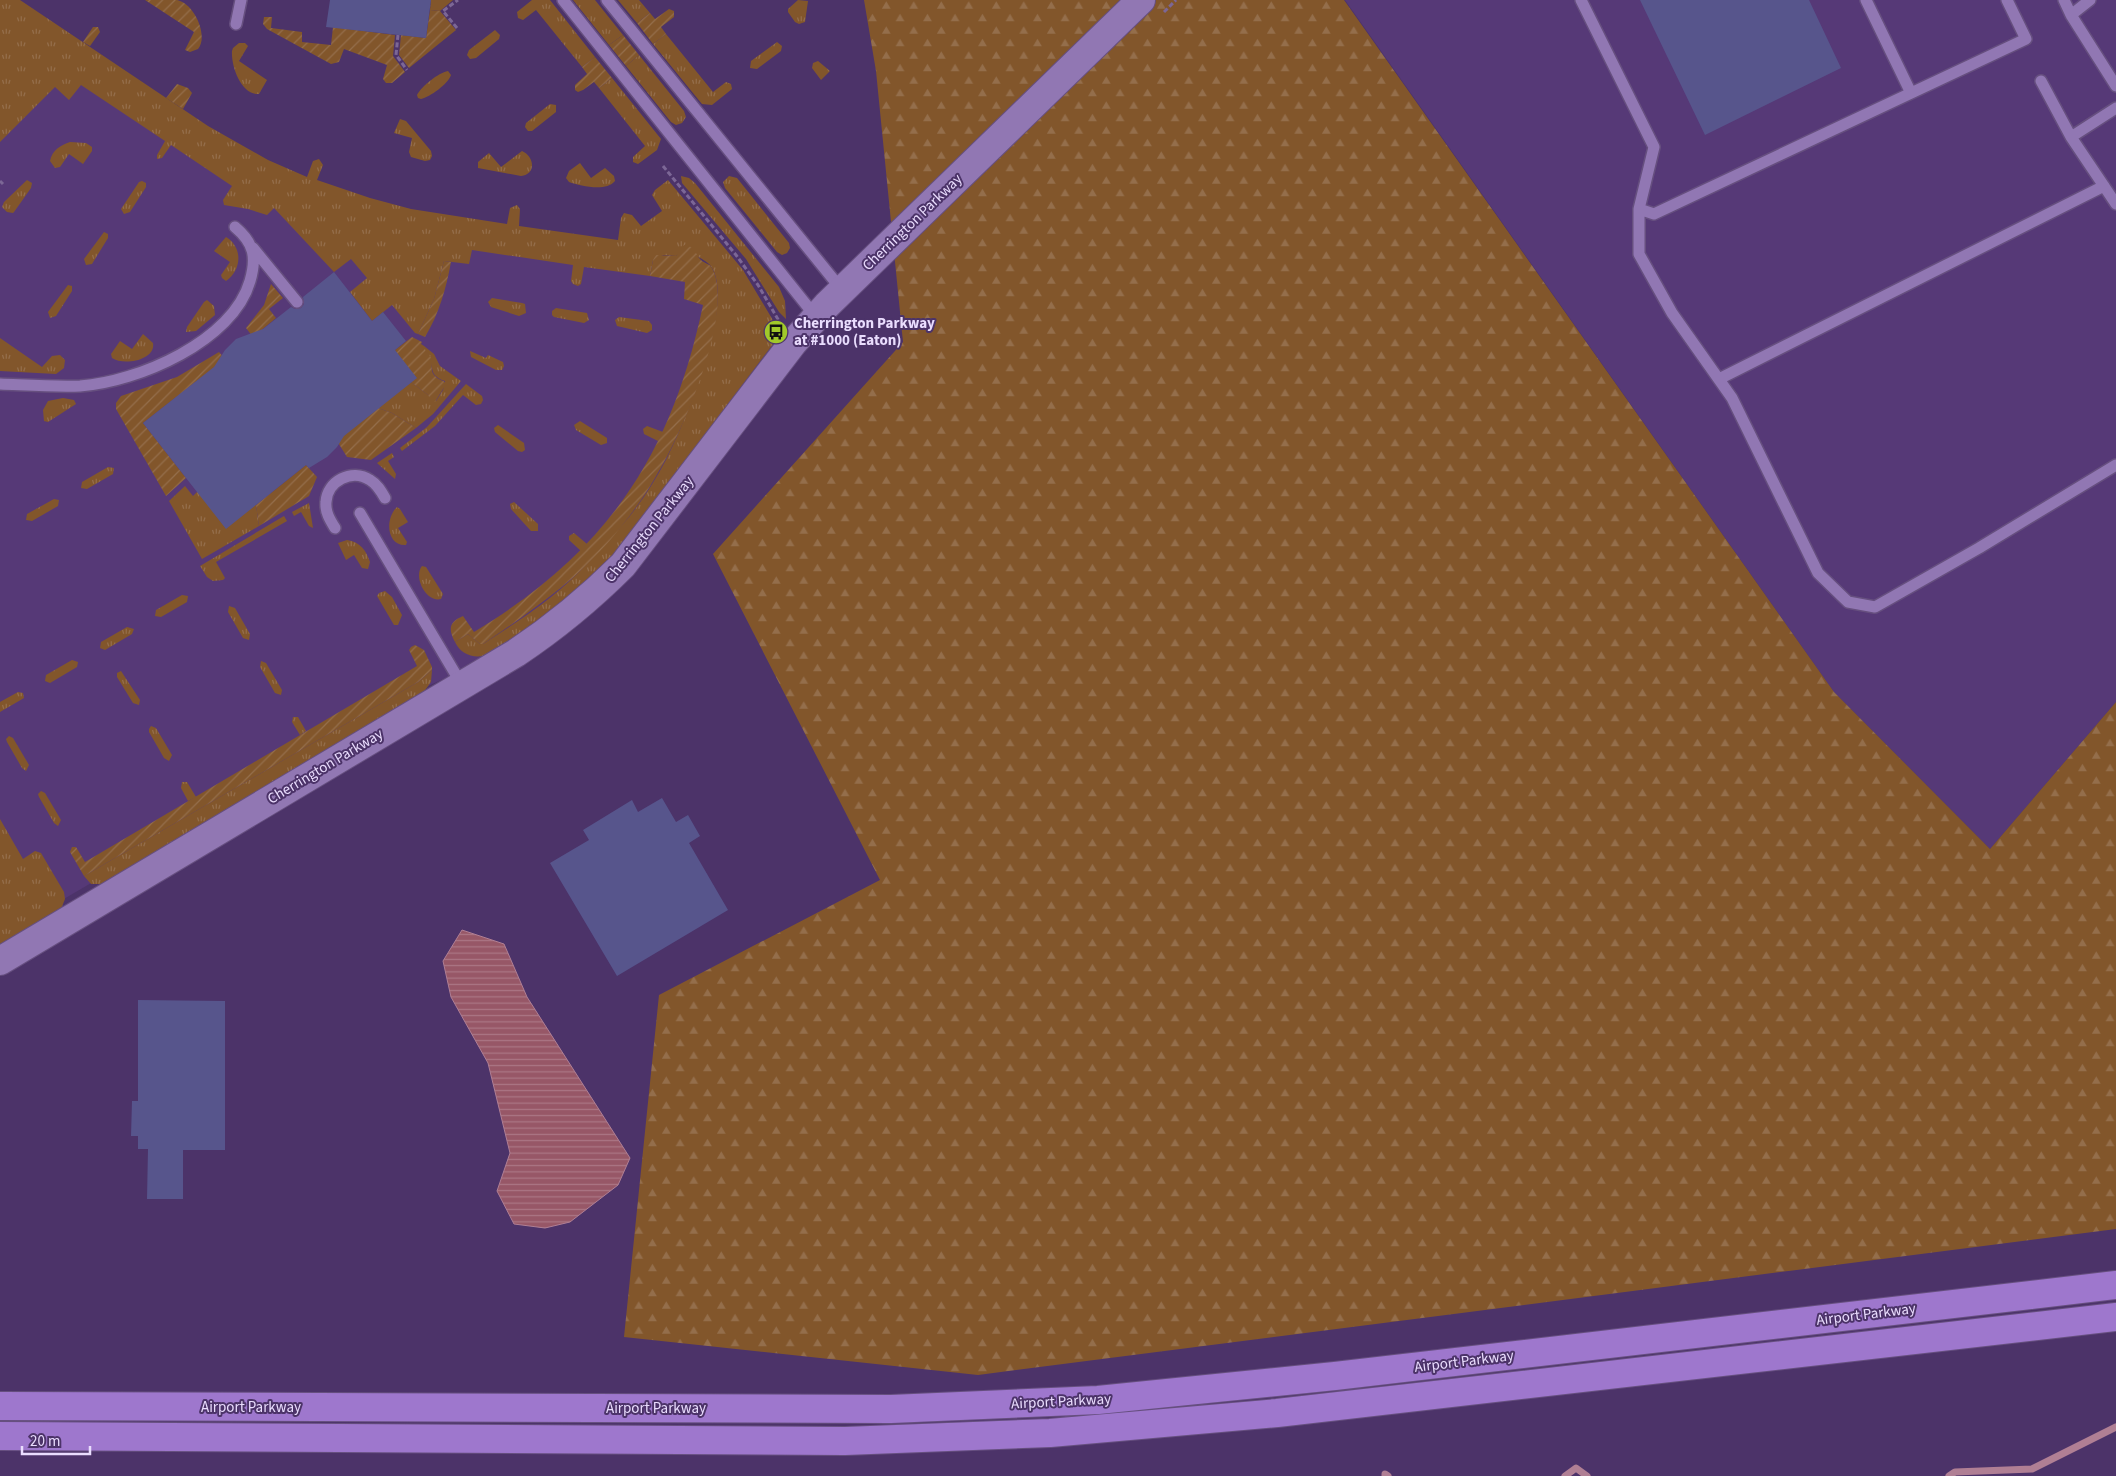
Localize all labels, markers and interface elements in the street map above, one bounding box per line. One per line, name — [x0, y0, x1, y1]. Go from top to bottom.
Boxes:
street label: Cherrington Parkway — [858, 169, 967, 276]
place label: Cherrington Parkway at #1000 (Eaton) — [794, 313, 935, 351]
bus stop icon: Cherrington Parkway at #1000 (Eaton) — [763, 319, 789, 345]
street label: Cherrington Parkway — [600, 472, 699, 587]
street label: Cherrington Parkway — [263, 724, 387, 809]
street label: Airport Parkway — [1815, 1298, 1917, 1331]
street label: Airport Parkway — [1413, 1345, 1515, 1378]
street label: Airport Parkway — [1011, 1388, 1112, 1415]
street label: Airport Parkway — [201, 1397, 301, 1418]
street label: Airport Parkway — [606, 1398, 706, 1419]
scale bar — [22, 1424, 90, 1456]
text: 20 m — [30, 1431, 60, 1452]

